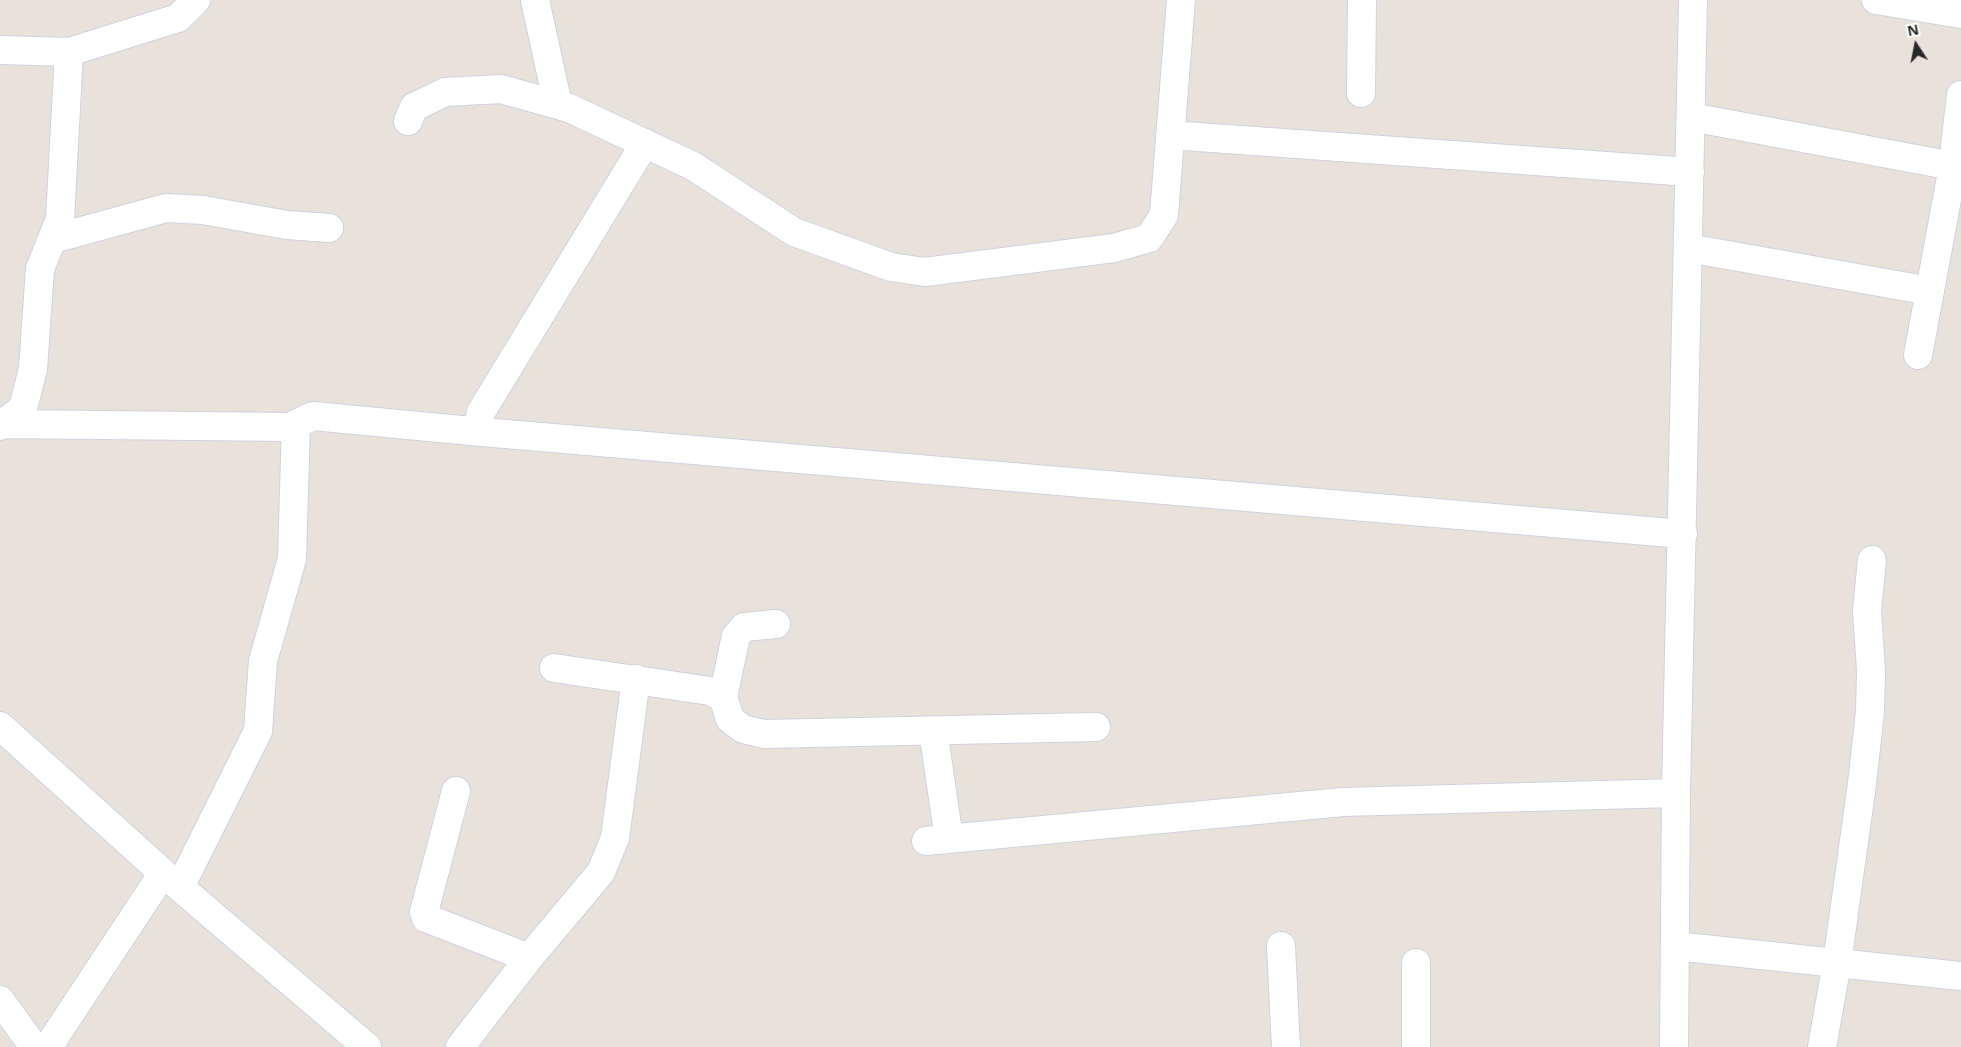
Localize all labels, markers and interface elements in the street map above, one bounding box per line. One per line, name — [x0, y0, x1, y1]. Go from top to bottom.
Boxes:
text: N — [1906, 19, 1920, 40]
north arrow — [1891, 20, 1941, 70]

